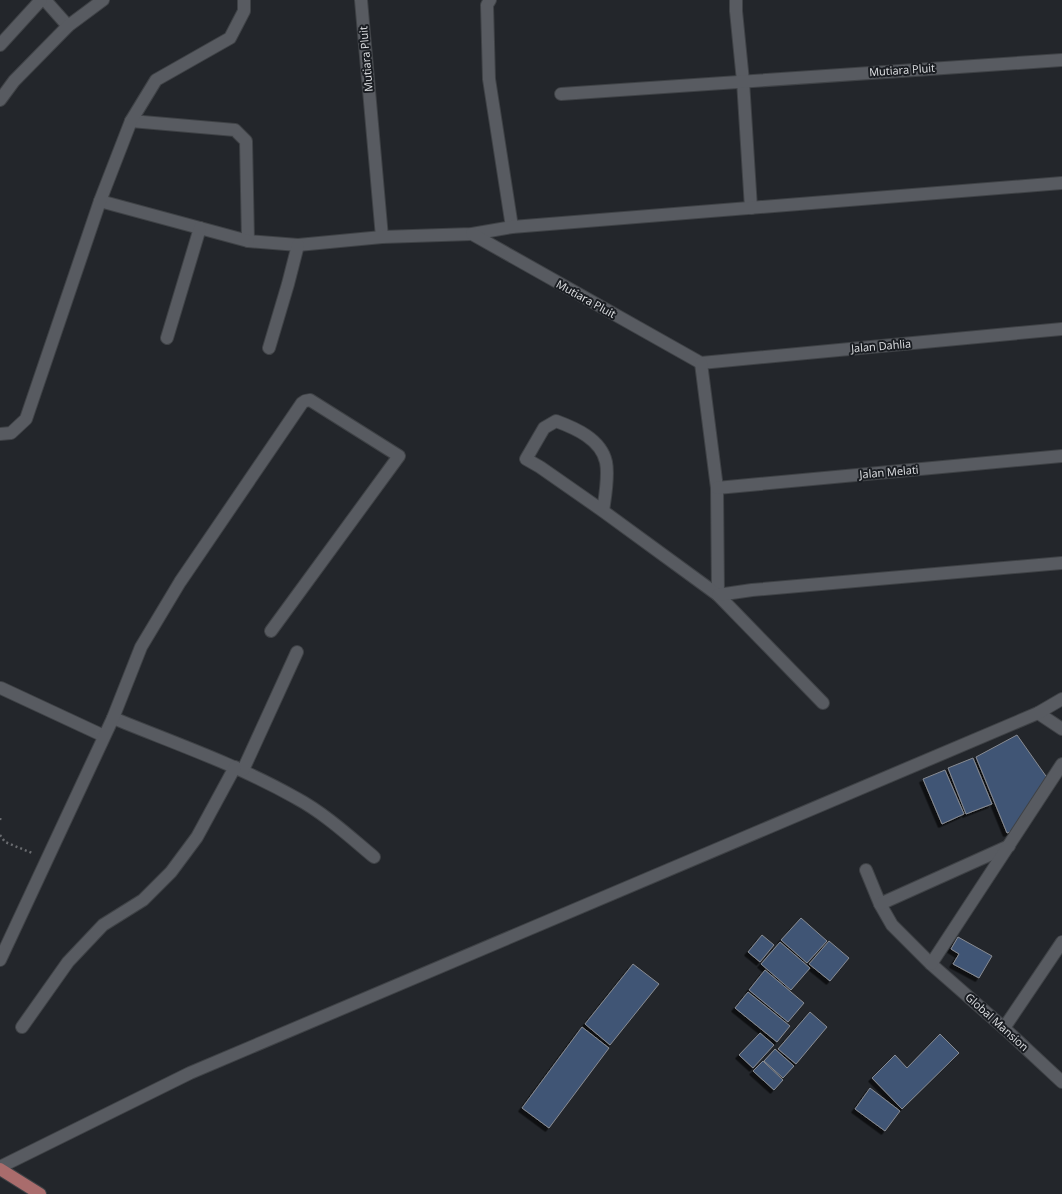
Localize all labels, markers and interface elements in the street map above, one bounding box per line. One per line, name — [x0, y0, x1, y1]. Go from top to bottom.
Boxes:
street label: Mutiara Pluit — [355, 26, 376, 92]
street label: Mutiara Pluit — [869, 60, 935, 79]
street label: Mutiara Pluit — [554, 276, 619, 321]
street label: Jalan Dahlia — [849, 335, 912, 356]
street label: Jalan Melati — [858, 461, 919, 482]
street label: Global Mansion — [963, 989, 1032, 1054]

